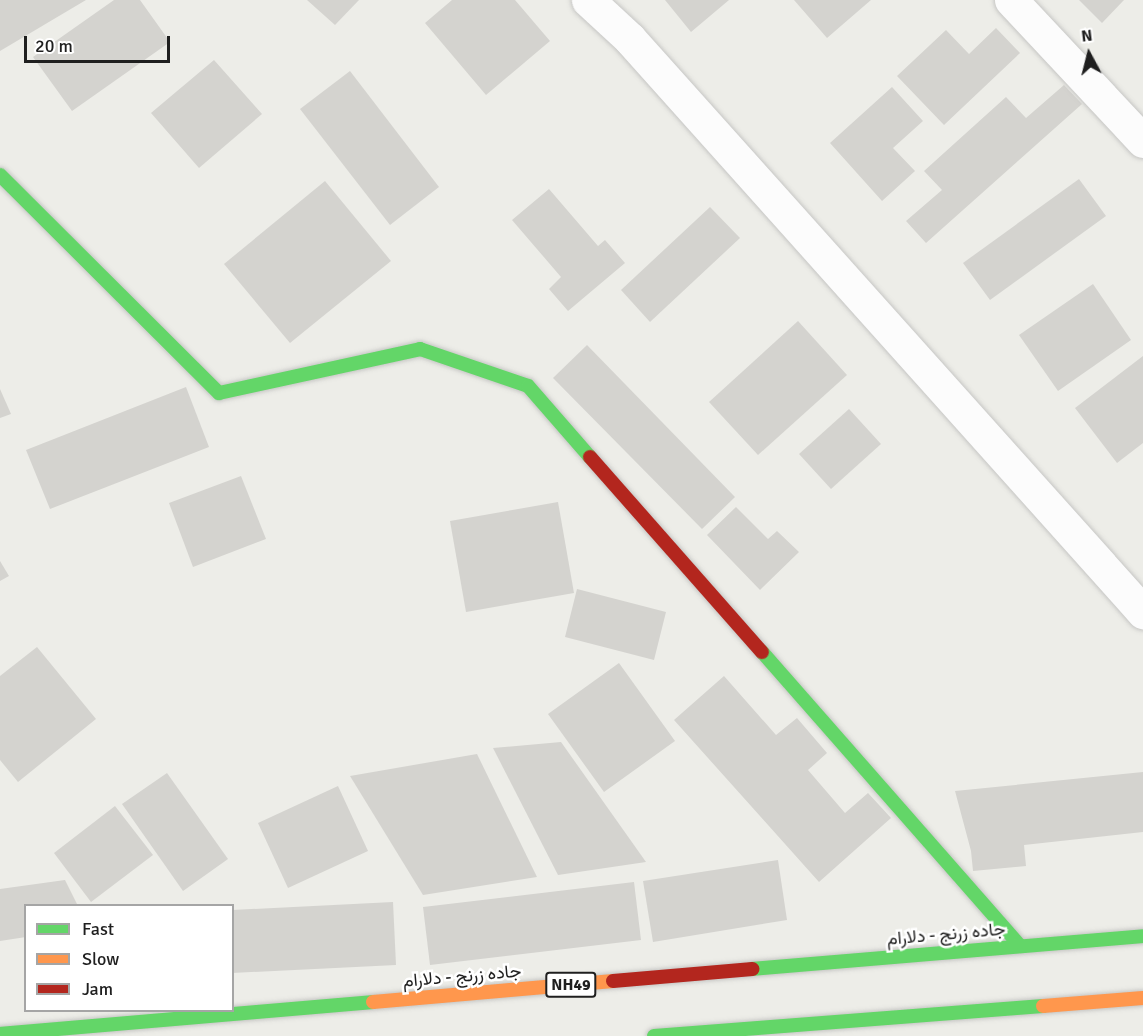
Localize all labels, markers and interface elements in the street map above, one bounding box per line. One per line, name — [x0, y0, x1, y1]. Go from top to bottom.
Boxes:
scale bar — [27, 24, 172, 62]
north arrow — [1059, 24, 1119, 84]
text: N — [1080, 26, 1094, 47]
text: 20 m — [35, 35, 73, 57]
legend — [24, 904, 234, 1012]
text: Fast — [82, 918, 114, 940]
street label: جاده زرنج - دلارام — [886, 918, 1006, 950]
text: Slow — [82, 948, 119, 970]
street label: جاده زرنج - دلارام — [402, 960, 522, 992]
road number: NH49 — [544, 972, 598, 998]
text: Jam — [82, 978, 113, 1000]

